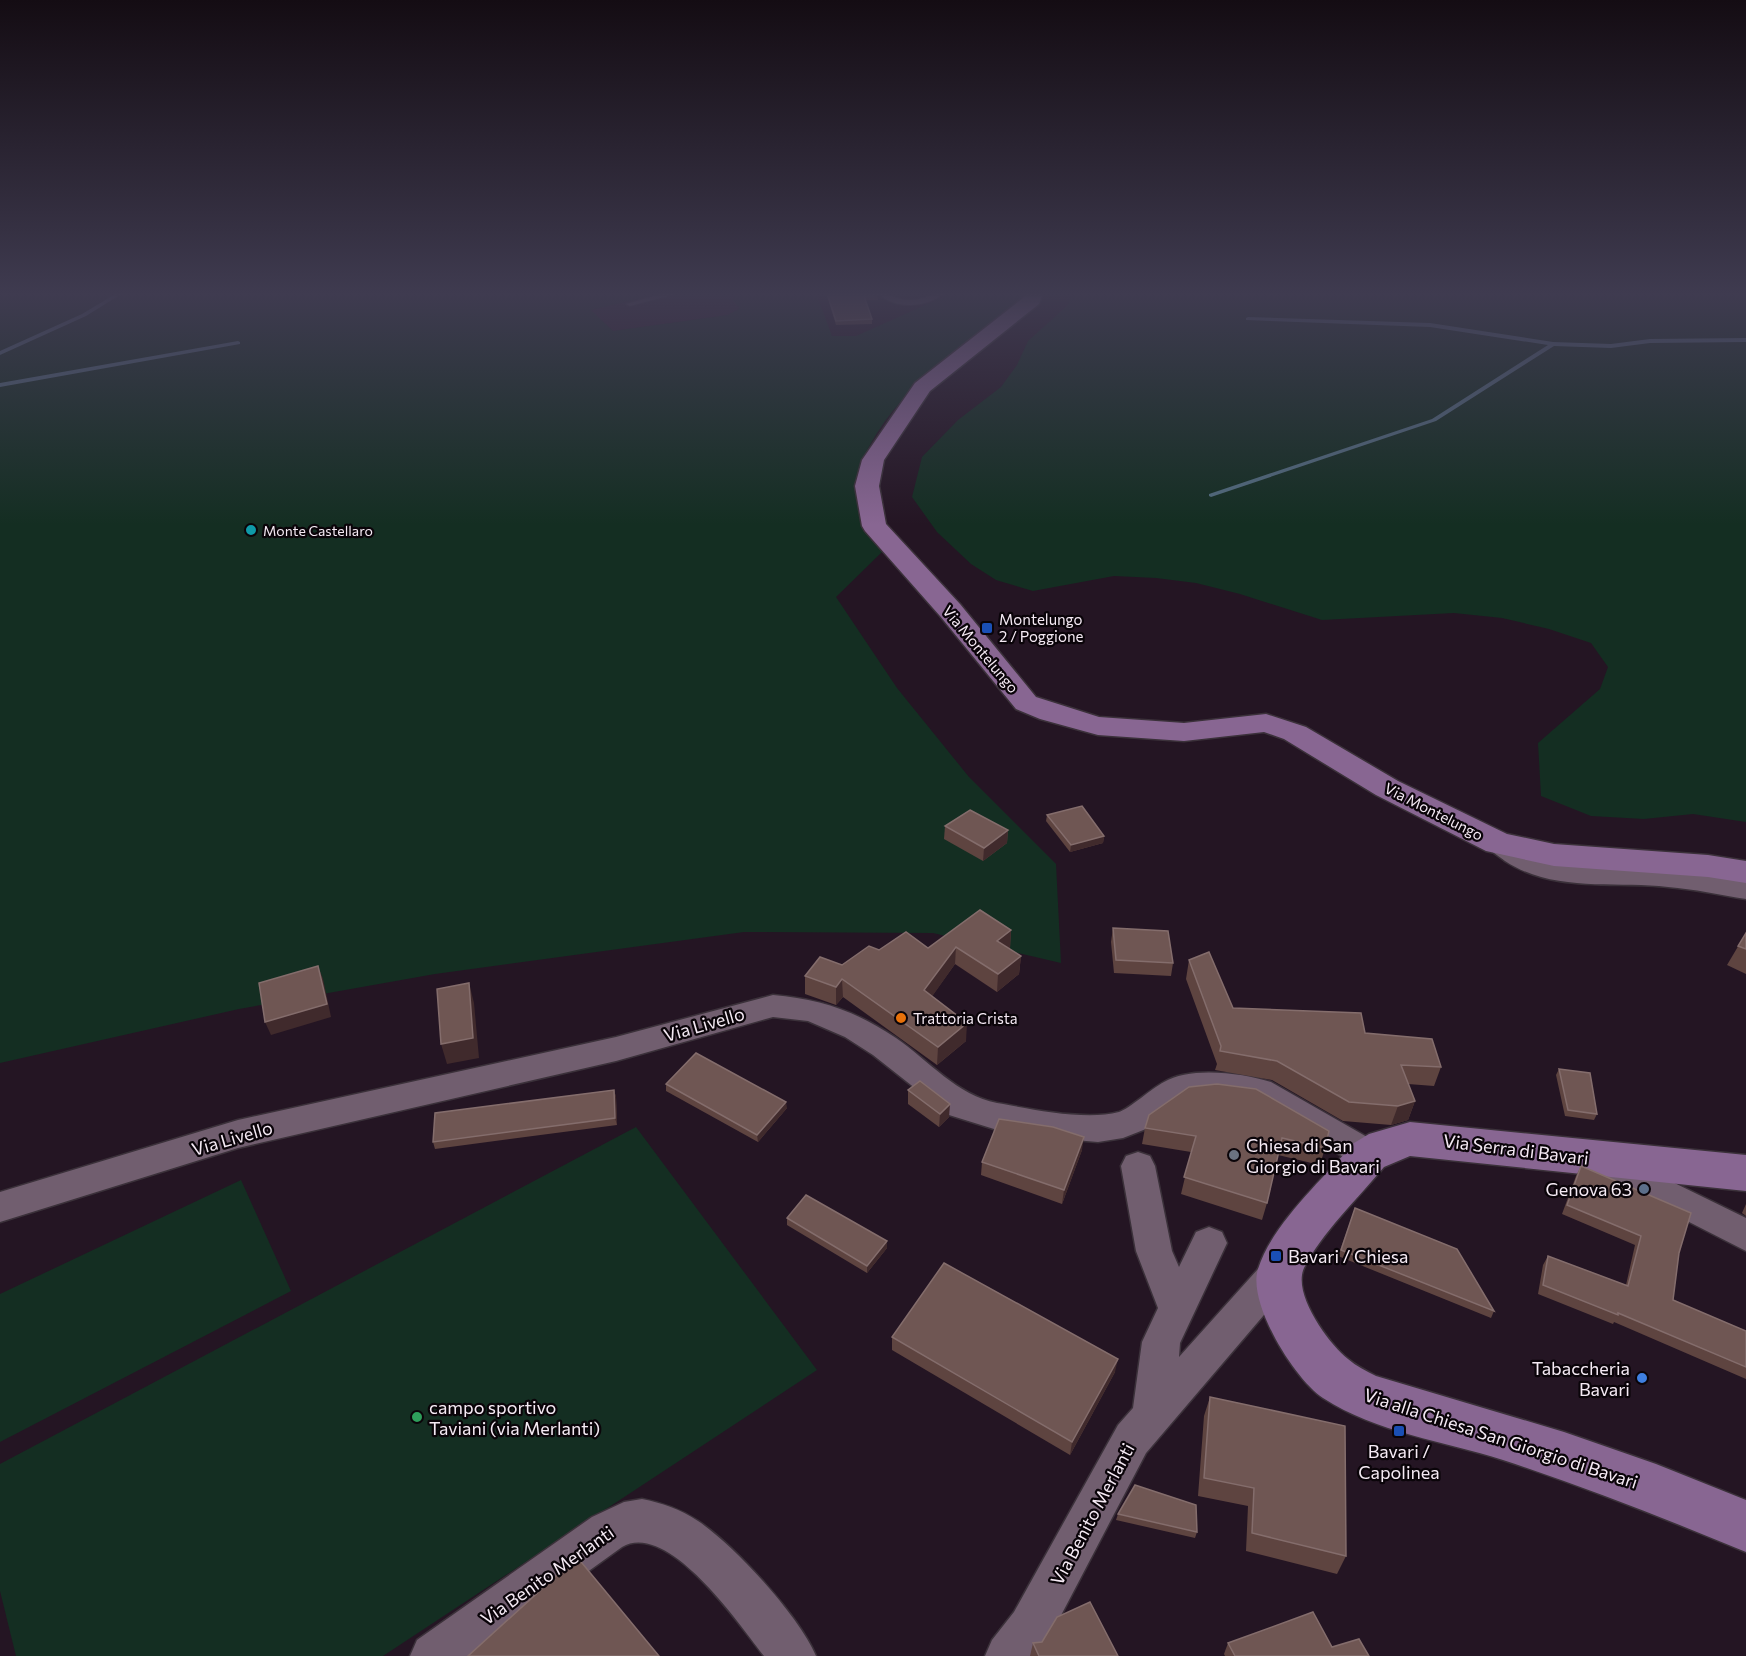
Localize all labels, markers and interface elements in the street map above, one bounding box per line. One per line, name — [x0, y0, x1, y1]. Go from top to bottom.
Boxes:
place label: Monte Castellaro — [263, 522, 373, 539]
marker: Monte Castellaro — [244, 523, 258, 537]
street label: Via Montelungo — [939, 602, 1023, 696]
place label: Montelungo 2 / Poggione — [999, 610, 1084, 645]
marker: Montelungo 2 / Poggione — [980, 621, 994, 635]
street label: Via Montelungo — [1382, 778, 1486, 844]
street label: Via Livello — [661, 1002, 747, 1046]
place label: Trattoria Crista — [913, 1009, 1018, 1027]
marker: Trattoria Crista — [894, 1011, 908, 1025]
street label: Via Livello — [189, 1116, 275, 1160]
street label: Via Serra di Bavari — [1442, 1129, 1590, 1169]
place label: Chiesa di San Giorgio di Bavari — [1246, 1134, 1380, 1177]
marker: Chiesa di San Giorgio di Bavari — [1227, 1148, 1241, 1162]
place label: Genova 63 — [1545, 1178, 1632, 1200]
marker: Genova 63 — [1637, 1182, 1651, 1196]
place label: Bavari / Chiesa — [1288, 1245, 1408, 1267]
marker: Bavari / Chiesa — [1269, 1249, 1283, 1263]
place label: Tabaccheria Bavari — [1532, 1357, 1630, 1400]
marker: Tabaccheria Bavari — [1635, 1371, 1649, 1385]
street label: Via alla Chiesa San Giorgio di Bavari — [1361, 1383, 1641, 1493]
place label: campo sportivo Taviani (via Merlanti) — [429, 1396, 600, 1439]
marker: campo sportivo Taviani (via Merlanti) — [410, 1410, 424, 1424]
marker: Bavari / Capolinea — [1392, 1424, 1406, 1438]
street label: Via Benito Merlanti — [1045, 1439, 1139, 1589]
place label: Bavari / Capolinea — [1358, 1440, 1440, 1483]
street label: Via Benito Merlanti — [476, 1521, 618, 1629]

